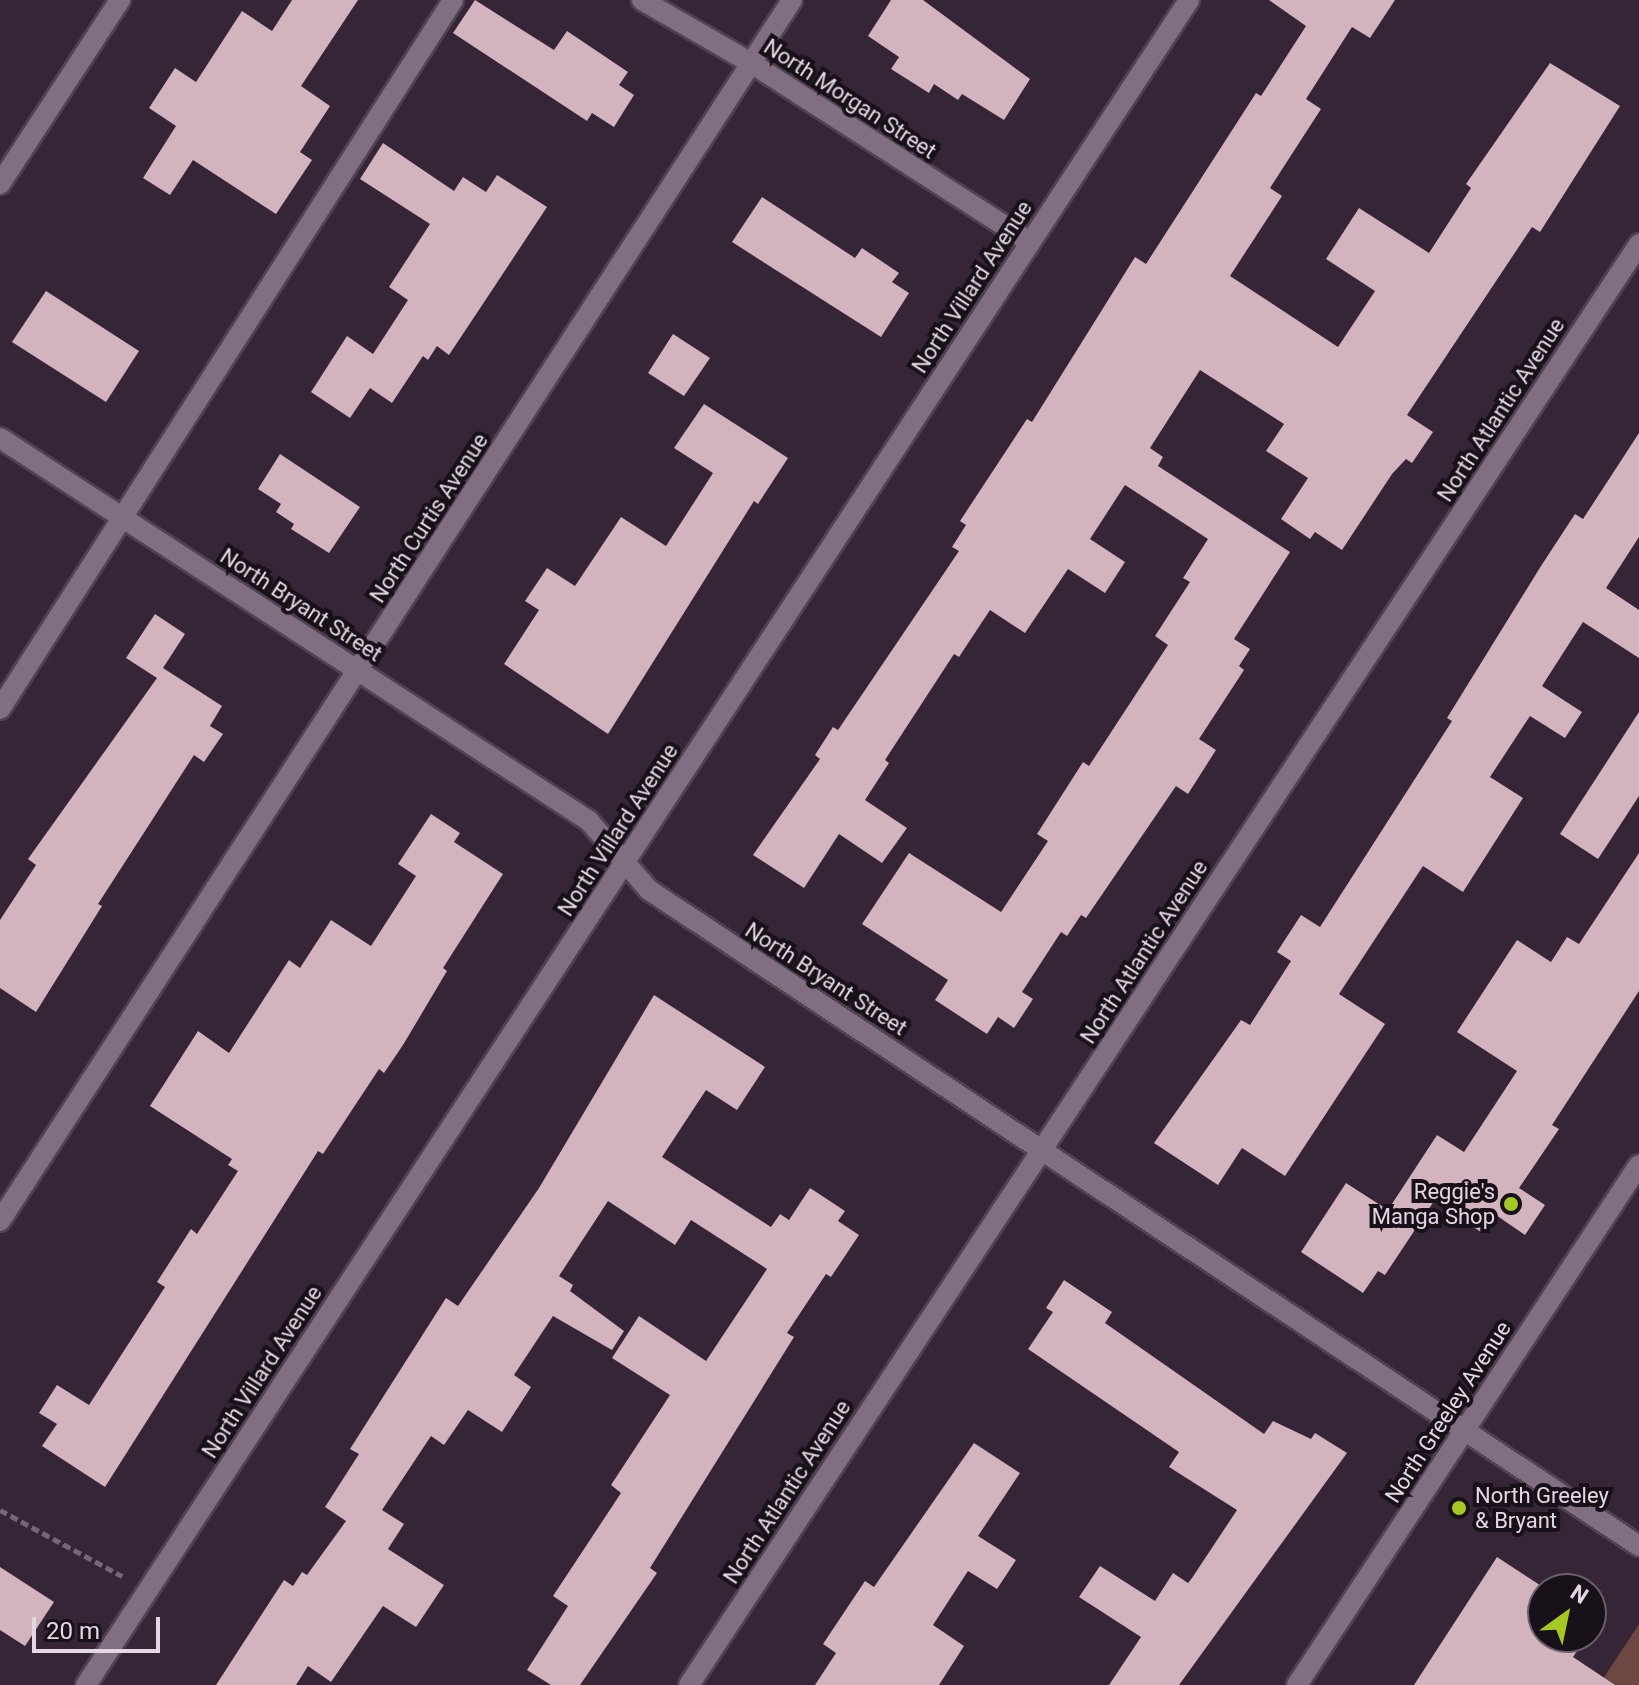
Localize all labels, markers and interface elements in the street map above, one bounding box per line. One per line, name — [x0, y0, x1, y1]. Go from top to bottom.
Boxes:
street label: North Morgan Street — [759, 33, 941, 165]
street label: North Villard Avenue — [906, 196, 1038, 378]
street label: North Atlantic Avenue — [1432, 313, 1570, 507]
street label: North Curtis Avenue — [364, 428, 494, 608]
street label: North Bryant Street — [215, 543, 387, 667]
street label: North Villard Avenue — [552, 739, 684, 921]
street label: North Atlantic Avenue — [1075, 855, 1213, 1049]
street label: North Bryant Street — [740, 917, 912, 1041]
place label: Reggie's Manga Shop — [1372, 1178, 1495, 1230]
marker: Reggie's Manga Shop — [1502, 1195, 1520, 1213]
street label: North Villard Avenue — [196, 1281, 328, 1463]
street label: North Greeley Avenue — [1379, 1316, 1517, 1508]
street label: North Atlantic Avenue — [718, 1395, 856, 1589]
place label: North Greeley & Bryant — [1475, 1482, 1609, 1534]
marker: North Greeley & Bryant — [1450, 1499, 1468, 1517]
north arrow — [1527, 1573, 1607, 1653]
text: N — [1566, 1579, 1593, 1609]
scale bar — [36, 1601, 164, 1651]
text: 20 m — [46, 1617, 100, 1645]

